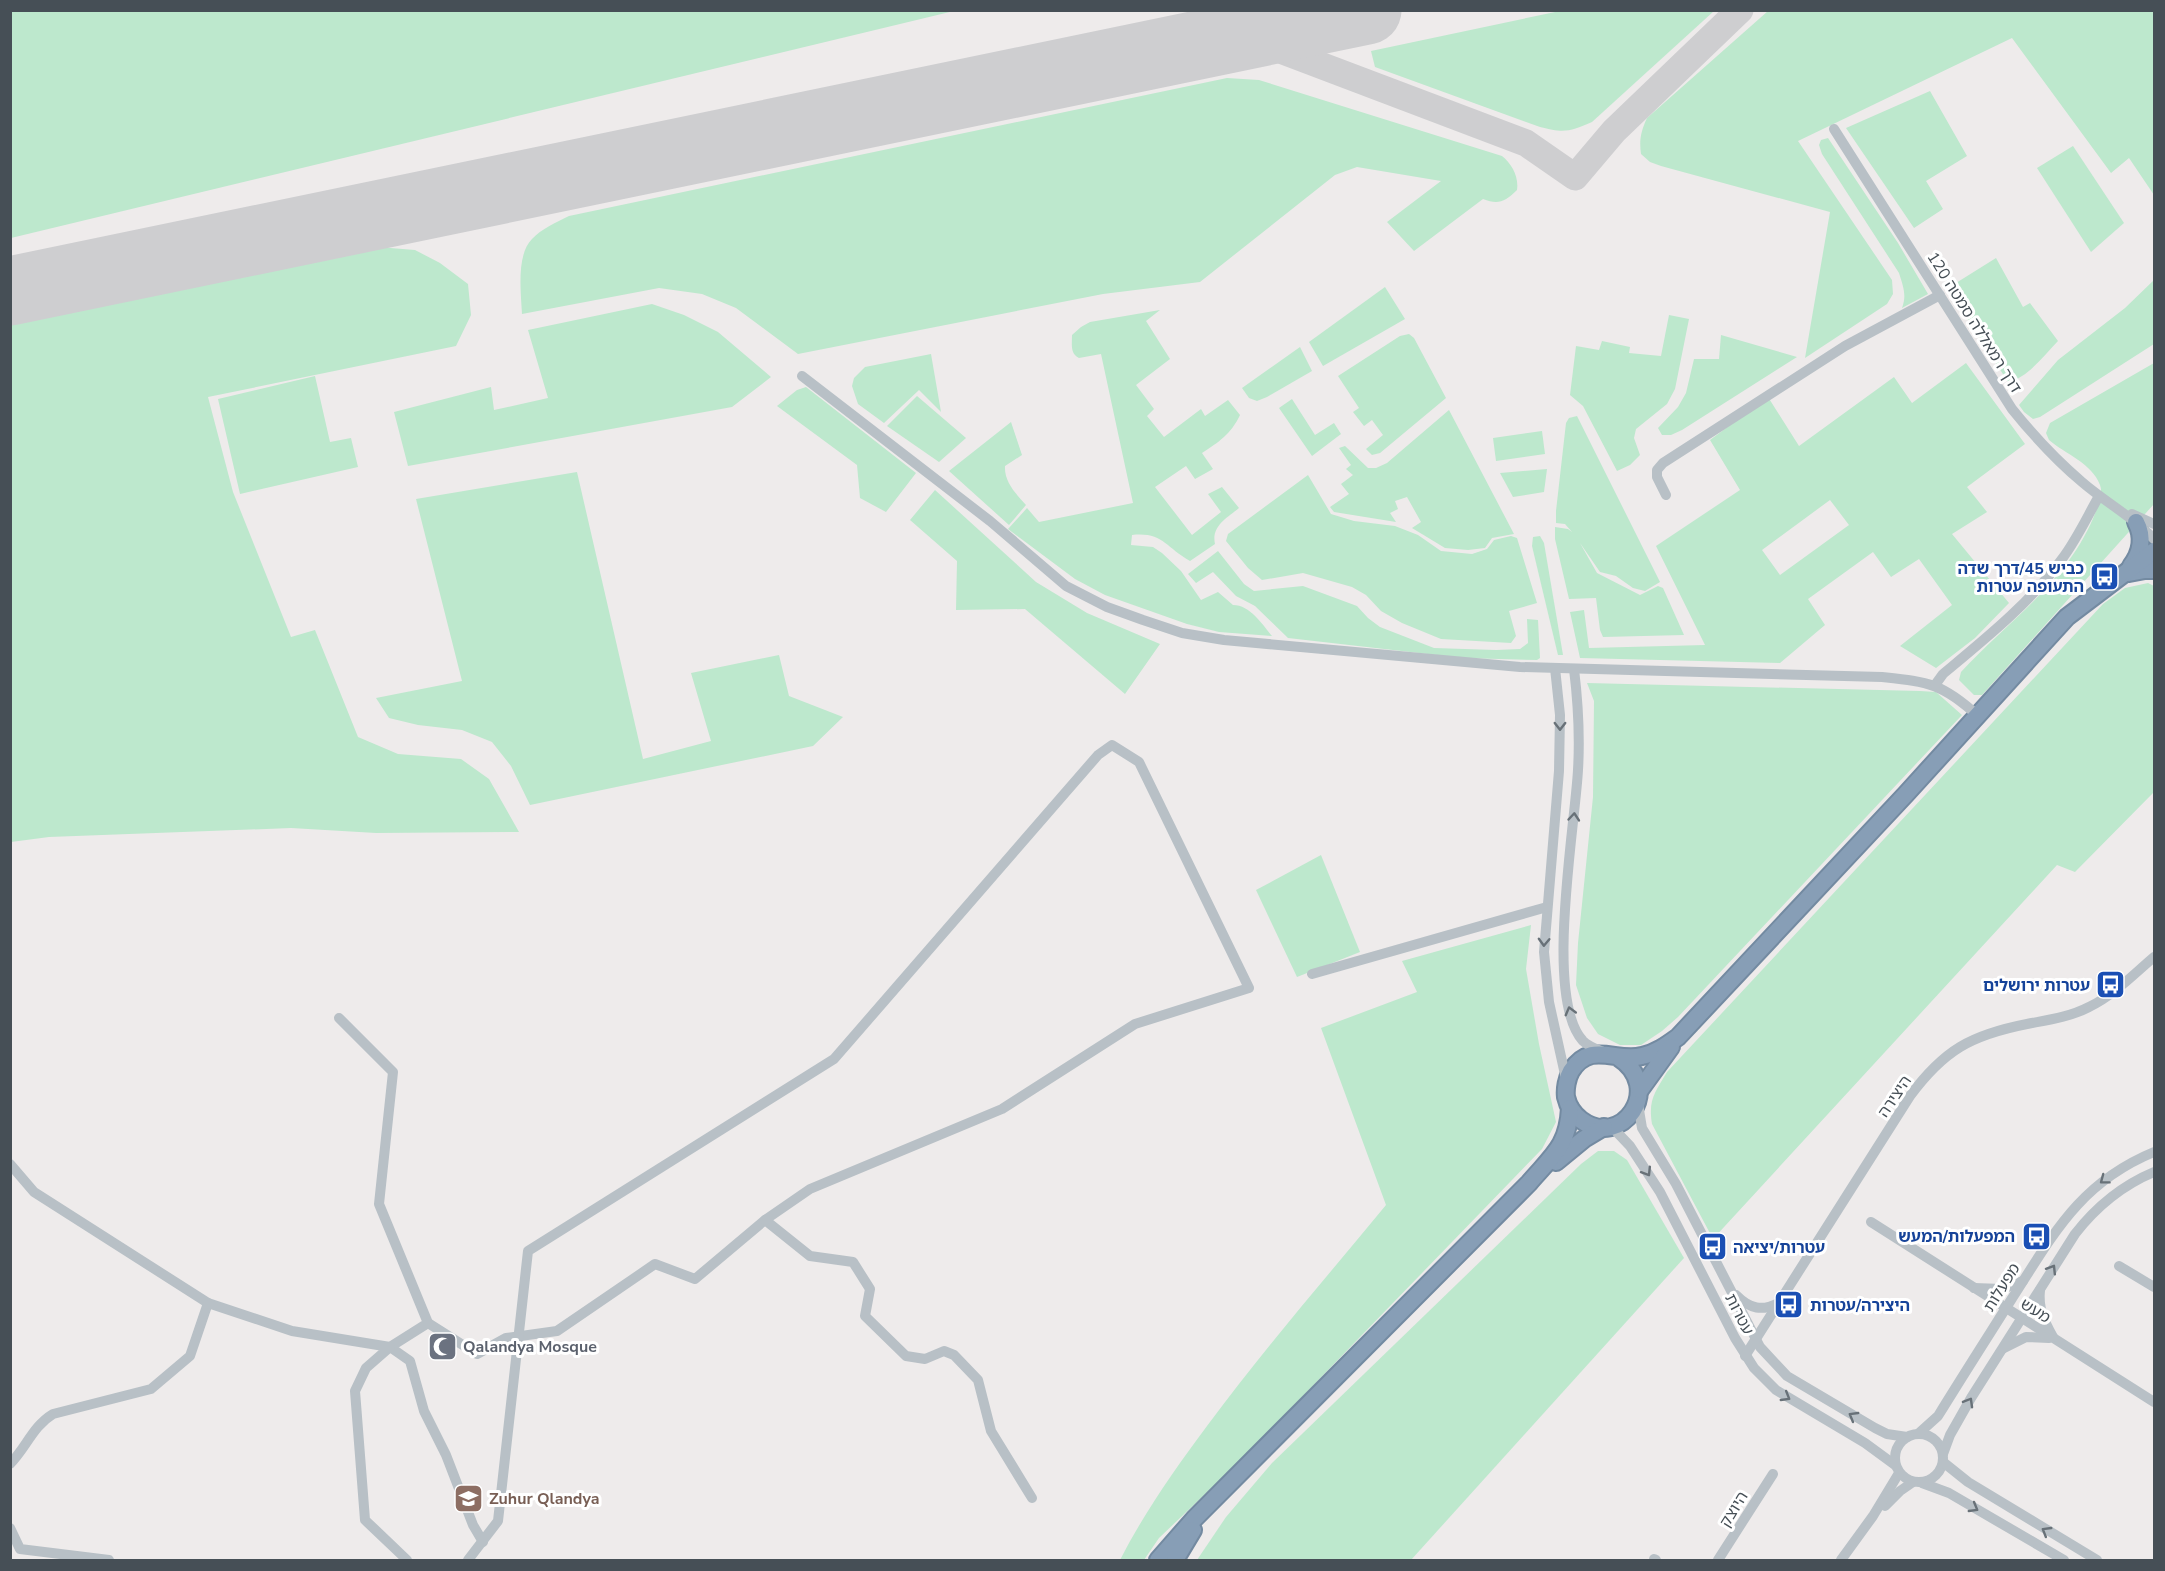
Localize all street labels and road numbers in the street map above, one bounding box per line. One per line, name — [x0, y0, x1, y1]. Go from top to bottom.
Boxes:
street label: דרך רמאללה סמטה 120 — [1922, 248, 2027, 398]
street label: היצירה — [1873, 1071, 1917, 1122]
street label: מפעלות — [1978, 1259, 2025, 1316]
street label: עטרות — [1719, 1290, 1759, 1339]
street label: מעש — [2016, 1293, 2055, 1329]
street label: היוצק — [1714, 1487, 1753, 1532]

